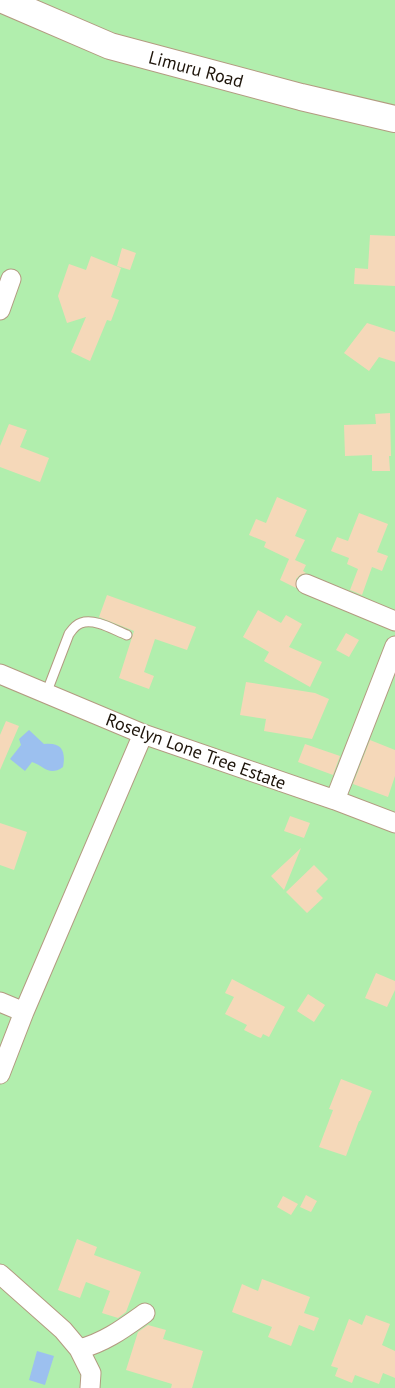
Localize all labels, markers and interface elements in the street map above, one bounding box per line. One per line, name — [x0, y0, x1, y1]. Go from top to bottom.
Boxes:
street label: Limuru Road — [146, 45, 246, 93]
street label: Roselyn Lone Tree Estate — [103, 708, 289, 794]

